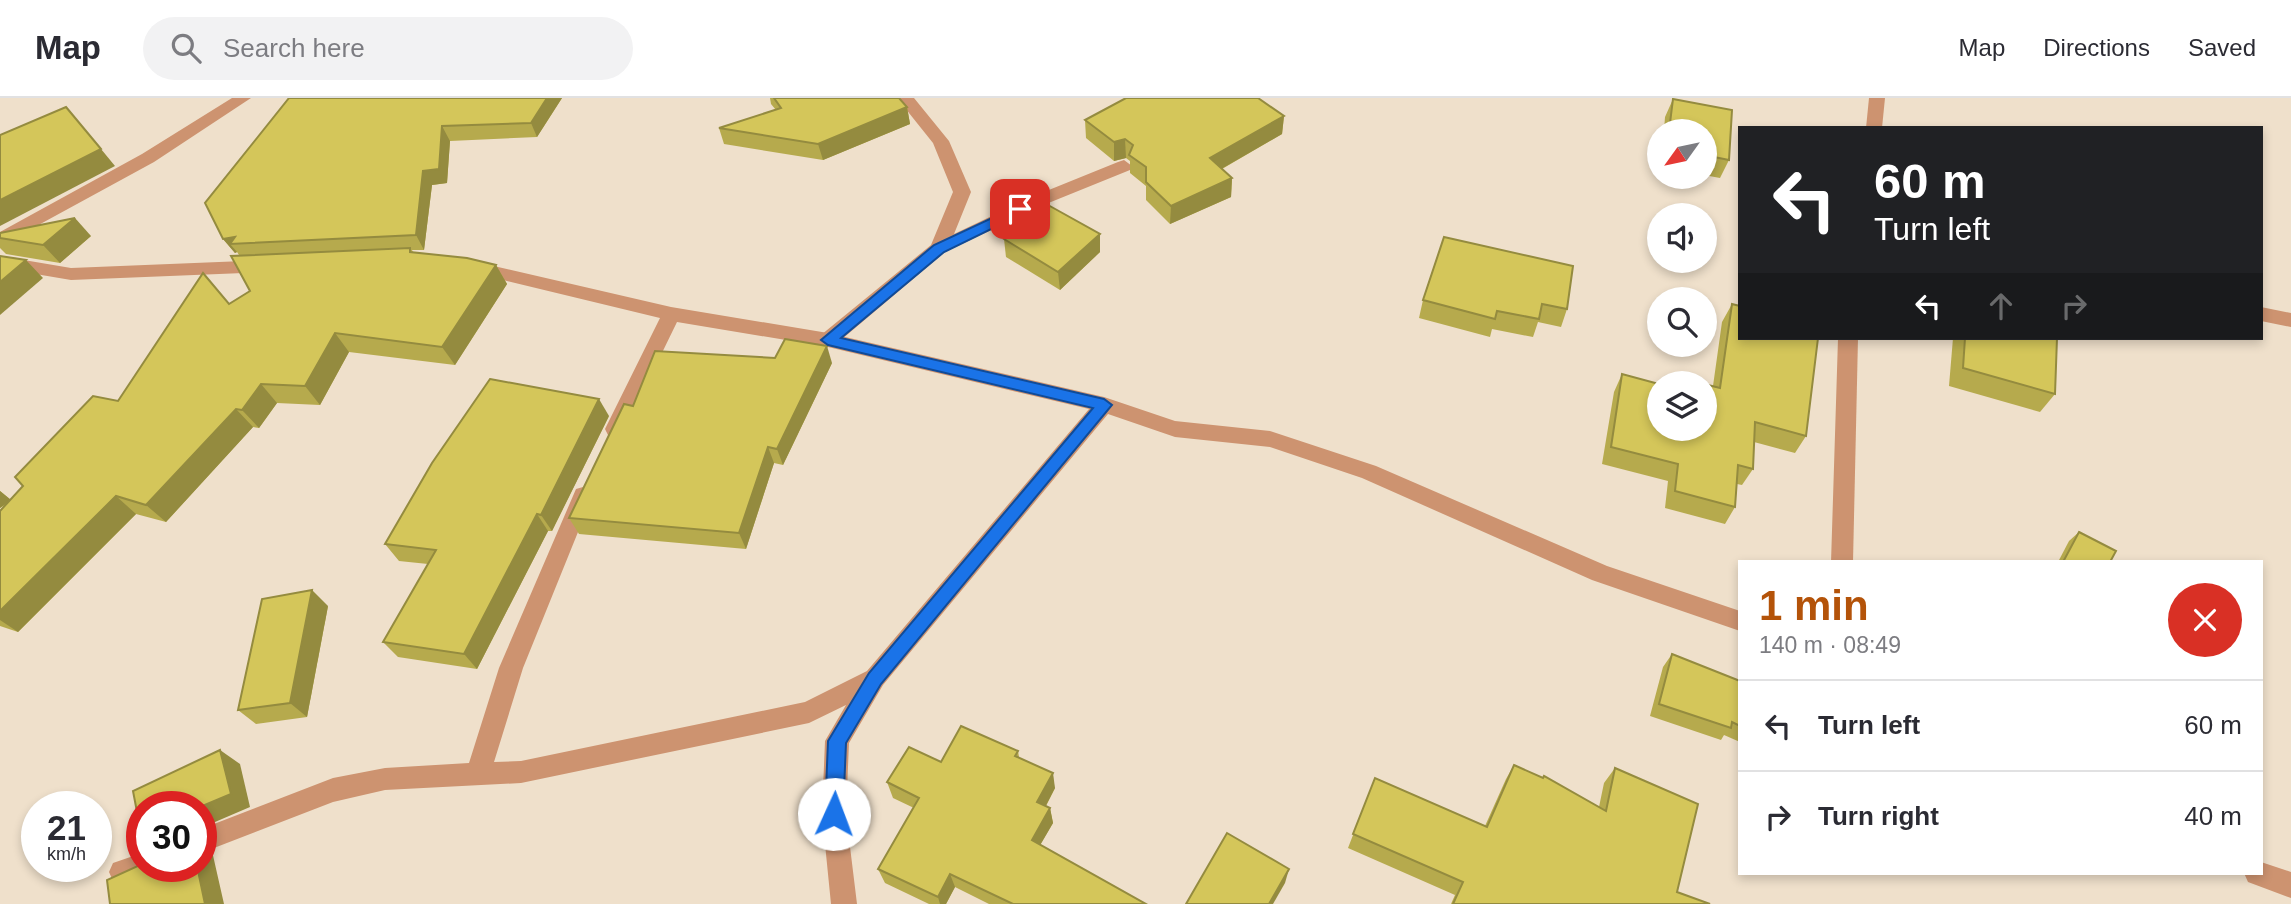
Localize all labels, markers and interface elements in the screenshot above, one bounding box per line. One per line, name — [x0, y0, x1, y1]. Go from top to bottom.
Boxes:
search box — [143, 17, 633, 80]
text: Map — [35, 29, 101, 66]
icon: search — [167, 29, 205, 67]
text: Search here — [223, 33, 365, 63]
text: Map — [1959, 34, 2005, 61]
text: Directions — [2043, 34, 2150, 61]
text: Saved — [2188, 34, 2256, 61]
north arrow — [1647, 119, 1717, 189]
map controls — [1647, 119, 1717, 441]
icon: left — [1759, 154, 1850, 245]
text: 60 m — [1874, 154, 1986, 208]
pin — [990, 179, 1050, 239]
icon: arrive — [1001, 190, 1039, 228]
button: sound — [1647, 203, 1717, 273]
text: Turn left — [1874, 211, 1990, 247]
button: search — [1647, 287, 1717, 357]
icon: left — [1909, 287, 1947, 325]
icon: ahead — [1982, 287, 2020, 325]
icon: right — [2055, 287, 2093, 325]
button: layers — [1647, 371, 1717, 441]
text: 1 min — [1759, 582, 1869, 629]
button: close — [2168, 583, 2242, 657]
text: 140 m · 08:49 — [1759, 632, 1901, 658]
icon: left — [1759, 707, 1797, 745]
text: Turn left — [1818, 710, 1920, 740]
text: 60 m — [2184, 710, 2242, 740]
position arrow — [797, 777, 871, 851]
speed limit sign: 30 — [126, 791, 217, 882]
icon: right — [1759, 798, 1797, 836]
text: Turn right — [1818, 801, 1939, 831]
text: 40 m — [2184, 801, 2242, 831]
text: 21 — [47, 808, 86, 847]
text: km/h — [47, 844, 86, 864]

